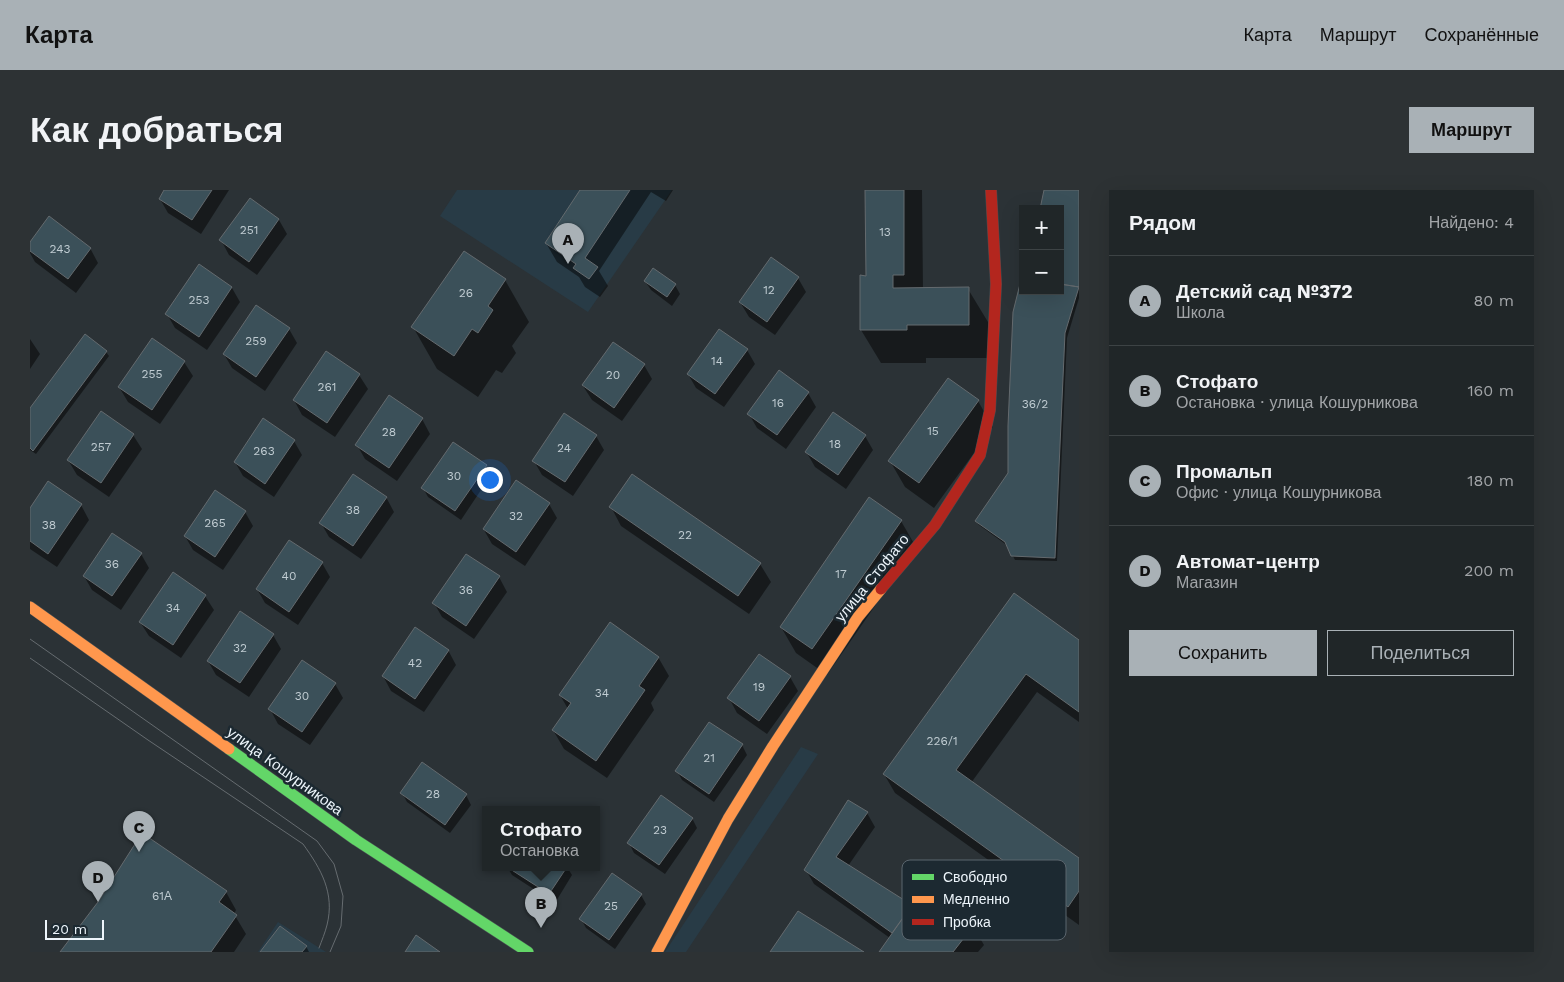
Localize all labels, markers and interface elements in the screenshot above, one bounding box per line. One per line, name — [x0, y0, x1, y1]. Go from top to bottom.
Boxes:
text: Карта — [25, 21, 93, 49]
text: Карта — [1244, 24, 1292, 45]
text: Маршрут — [1320, 24, 1396, 45]
text: Сохранённые — [1424, 24, 1539, 45]
button: Маршрут — [1409, 107, 1534, 153]
text: Как добраться — [30, 109, 283, 151]
map controls — [1019, 205, 1064, 295]
button: + — [1019, 205, 1064, 250]
text: Рядом — [1129, 210, 1196, 235]
text: Найдено: 4 — [1429, 213, 1514, 232]
house number: 251 — [240, 223, 258, 237]
pin: A — [552, 223, 584, 264]
house number: 13 — [879, 225, 891, 239]
house number: 243 — [50, 242, 70, 256]
button: − — [1019, 250, 1064, 295]
text: Детский сад №372 — [1176, 280, 1353, 303]
house number: 12 — [763, 283, 775, 297]
house number: 26 — [459, 286, 473, 300]
text: A — [1140, 291, 1150, 310]
text: 80 m — [1473, 291, 1514, 310]
house number: 253 — [189, 293, 209, 307]
text: Школа — [1176, 303, 1225, 322]
house number: 259 — [245, 334, 267, 348]
house number: 14 — [711, 354, 723, 368]
house number: 255 — [142, 367, 162, 381]
house number: 20 — [606, 368, 620, 382]
text: Стофато — [1176, 370, 1258, 393]
house number: 261 — [318, 380, 336, 394]
text: B — [1140, 381, 1150, 400]
text: 160 m — [1467, 381, 1514, 400]
text: Остановка · улица Кошурникова — [1176, 393, 1418, 412]
house number: 16 — [772, 396, 784, 410]
house number: 36/2 — [1022, 397, 1048, 411]
house number: 15 — [927, 424, 939, 438]
house number: 28 — [382, 425, 396, 439]
house number: 18 — [829, 437, 841, 451]
house number: 257 — [91, 440, 112, 454]
house number: 24 — [557, 441, 571, 455]
house number: 263 — [253, 444, 275, 458]
text: Промальп — [1176, 460, 1272, 483]
your location — [477, 467, 503, 493]
house number: 30 — [447, 469, 461, 483]
text: C — [1140, 471, 1150, 490]
text: 180 m — [1467, 471, 1514, 490]
text: Офис · улица Кошурникова — [1176, 483, 1381, 502]
house number: 38 — [346, 503, 360, 517]
house number: 32 — [509, 509, 523, 523]
house number: 265 — [204, 516, 226, 530]
house number: 38 — [42, 518, 56, 532]
house number: 22 — [678, 528, 692, 542]
street label: улица Стофато — [831, 531, 913, 625]
text: Автомат-центр — [1176, 550, 1320, 573]
house number: 36 — [105, 557, 119, 571]
text: D — [1139, 561, 1151, 580]
text: 200 m — [1464, 561, 1514, 580]
house number: 17 — [835, 567, 847, 581]
house number: 40 — [282, 569, 296, 583]
text: Магазин — [1176, 573, 1238, 592]
house number: 36 — [459, 583, 473, 597]
house number: 34 — [166, 601, 180, 615]
button: Сохранить — [1129, 630, 1317, 676]
button: Поделиться — [1327, 630, 1514, 676]
house number: 32 — [233, 641, 247, 655]
house number: 42 — [408, 656, 422, 670]
house number: 19 — [753, 680, 765, 694]
house number: 34 — [595, 686, 609, 700]
house number: 30 — [295, 689, 309, 703]
street label: улица Кошурникова — [223, 723, 347, 820]
house number: 226/1 — [926, 734, 958, 748]
house number: 21 — [703, 751, 715, 765]
house number: 28 — [426, 787, 440, 801]
popup — [482, 806, 600, 871]
pin: C — [123, 811, 155, 852]
text: Стофато — [500, 818, 582, 841]
house number: 23 — [653, 823, 667, 837]
text: Остановка — [500, 841, 579, 860]
legend — [902, 860, 1066, 940]
pin: D — [82, 861, 114, 902]
text: Свободно — [943, 869, 1008, 885]
pin: B — [525, 887, 557, 928]
house number: 61А — [152, 889, 172, 903]
text: Медленно — [943, 891, 1010, 907]
house number: 25 — [604, 899, 618, 913]
text: Пробка — [943, 914, 991, 930]
scale bar — [45, 917, 104, 940]
text: 20 m — [52, 921, 87, 937]

